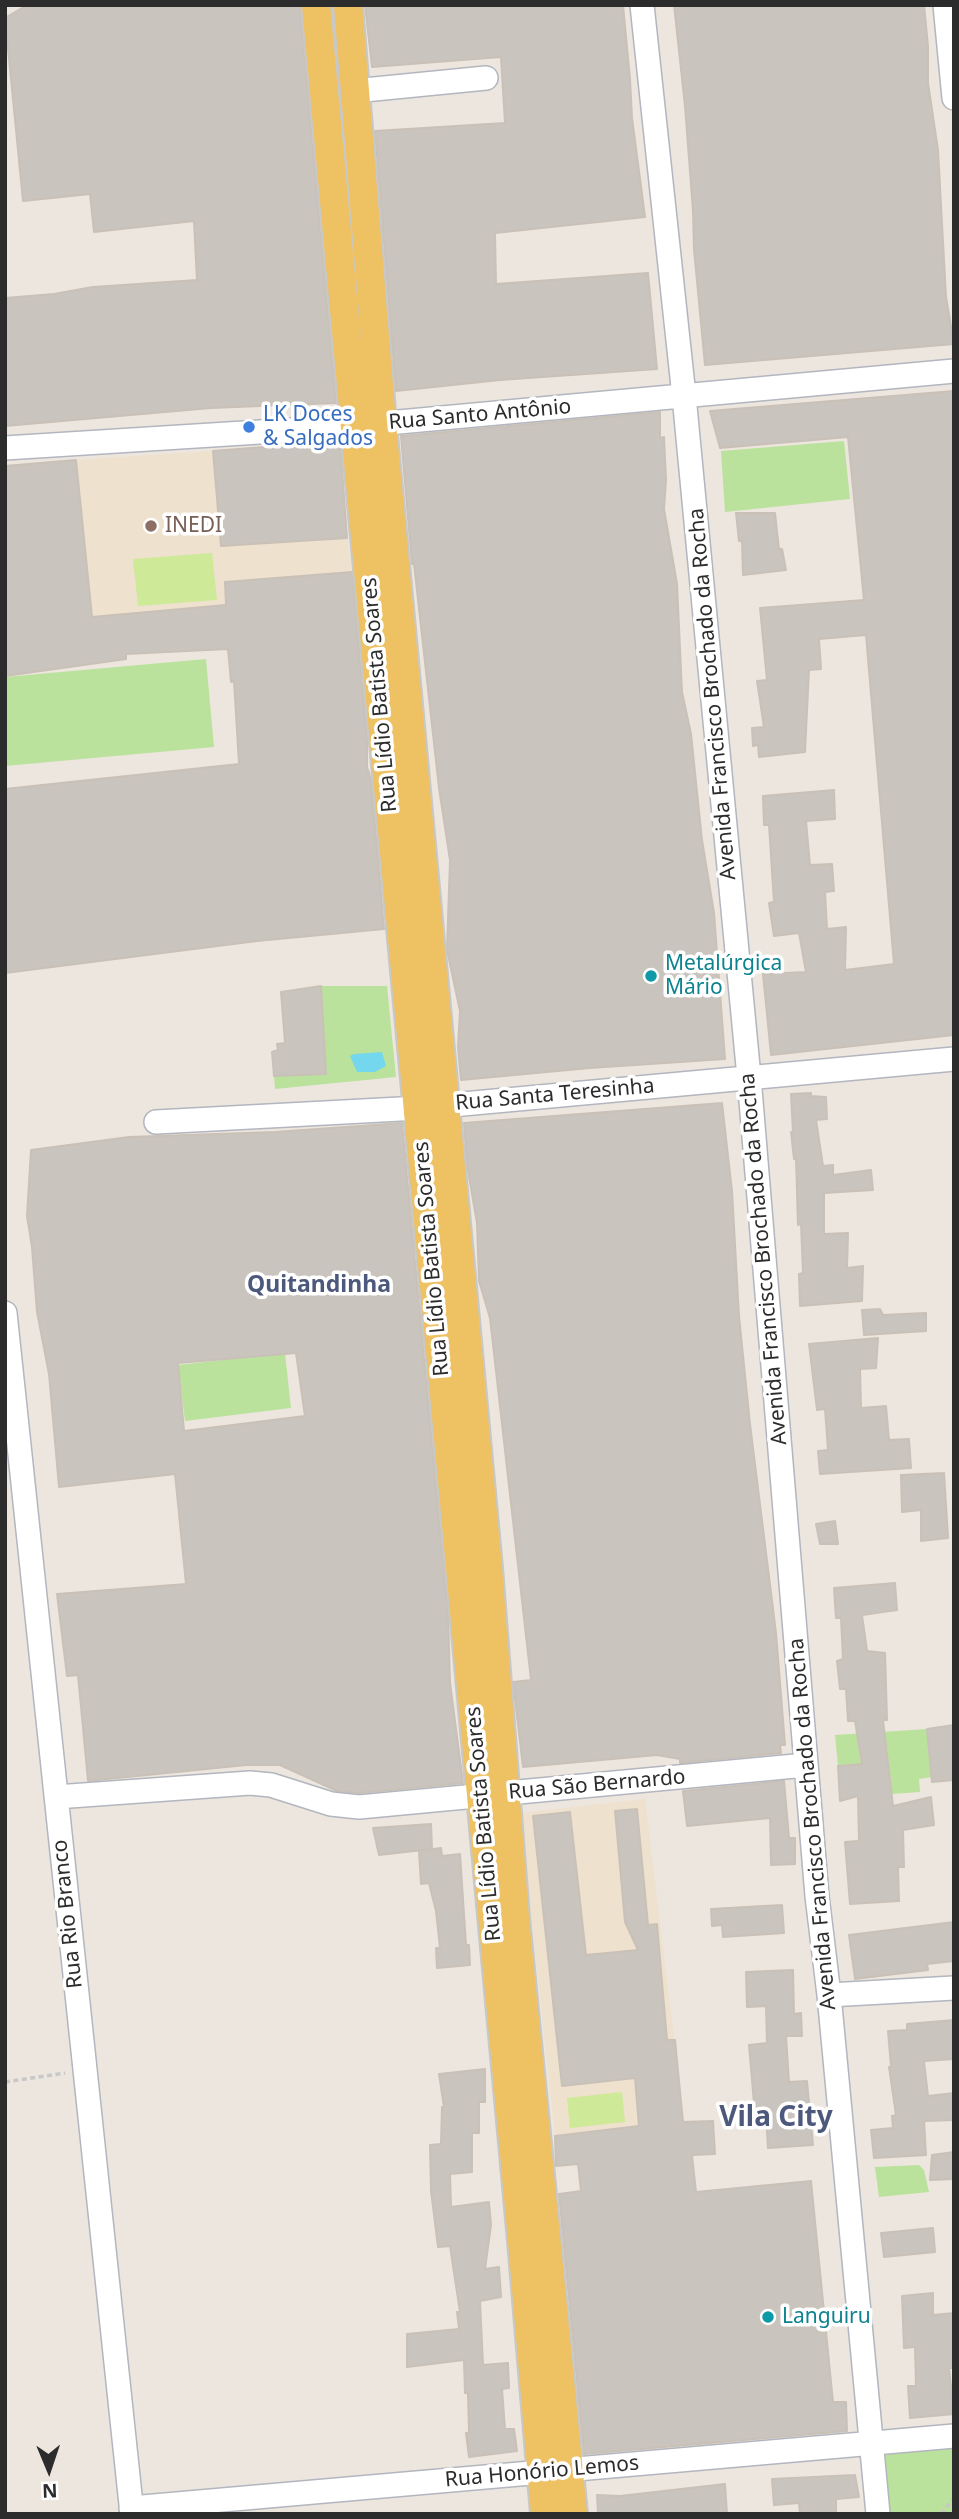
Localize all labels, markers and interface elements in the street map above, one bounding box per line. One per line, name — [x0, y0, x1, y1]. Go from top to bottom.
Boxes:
street label: Rua Santo Antônio — [388, 394, 572, 436]
place label: LK Doces & Salgados — [263, 402, 373, 452]
marker: LK Doces & Salgados — [241, 419, 257, 435]
street label: Avenida Francisco Brochado da Rocha — [684, 507, 742, 881]
place label: INEDI — [165, 513, 222, 539]
marker: INEDI — [143, 518, 159, 534]
street label: Rua Lídio Batista Soares — [357, 577, 403, 813]
place label: Metalúrgica Mário — [665, 951, 782, 1001]
marker: Metalúrgica Mário — [643, 968, 659, 984]
street label: Avenida Francisco Brochado da Rocha — [735, 1072, 793, 1446]
street label: Rua Santa Teresinha — [454, 1074, 656, 1116]
street label: Rua Lídio Batista Soares — [409, 1141, 455, 1377]
district label: Quitandinha — [247, 1271, 391, 1299]
street label: Avenida Francisco Brochado da Rocha — [784, 1637, 842, 2011]
street label: Rua Lídio Batista Soares — [461, 1706, 507, 1942]
street label: Rua São Bernardo — [507, 1765, 687, 1805]
street label: Rua Rio Branco — [48, 1838, 88, 1990]
district label: Vila City — [719, 2101, 833, 2135]
place label: Languiru — [782, 2304, 871, 2330]
marker: Languiru — [760, 2309, 776, 2325]
north arrow — [14, 2435, 84, 2505]
street label: Rua Honório Lemos — [444, 2451, 640, 2493]
text: N — [42, 2478, 58, 2504]

